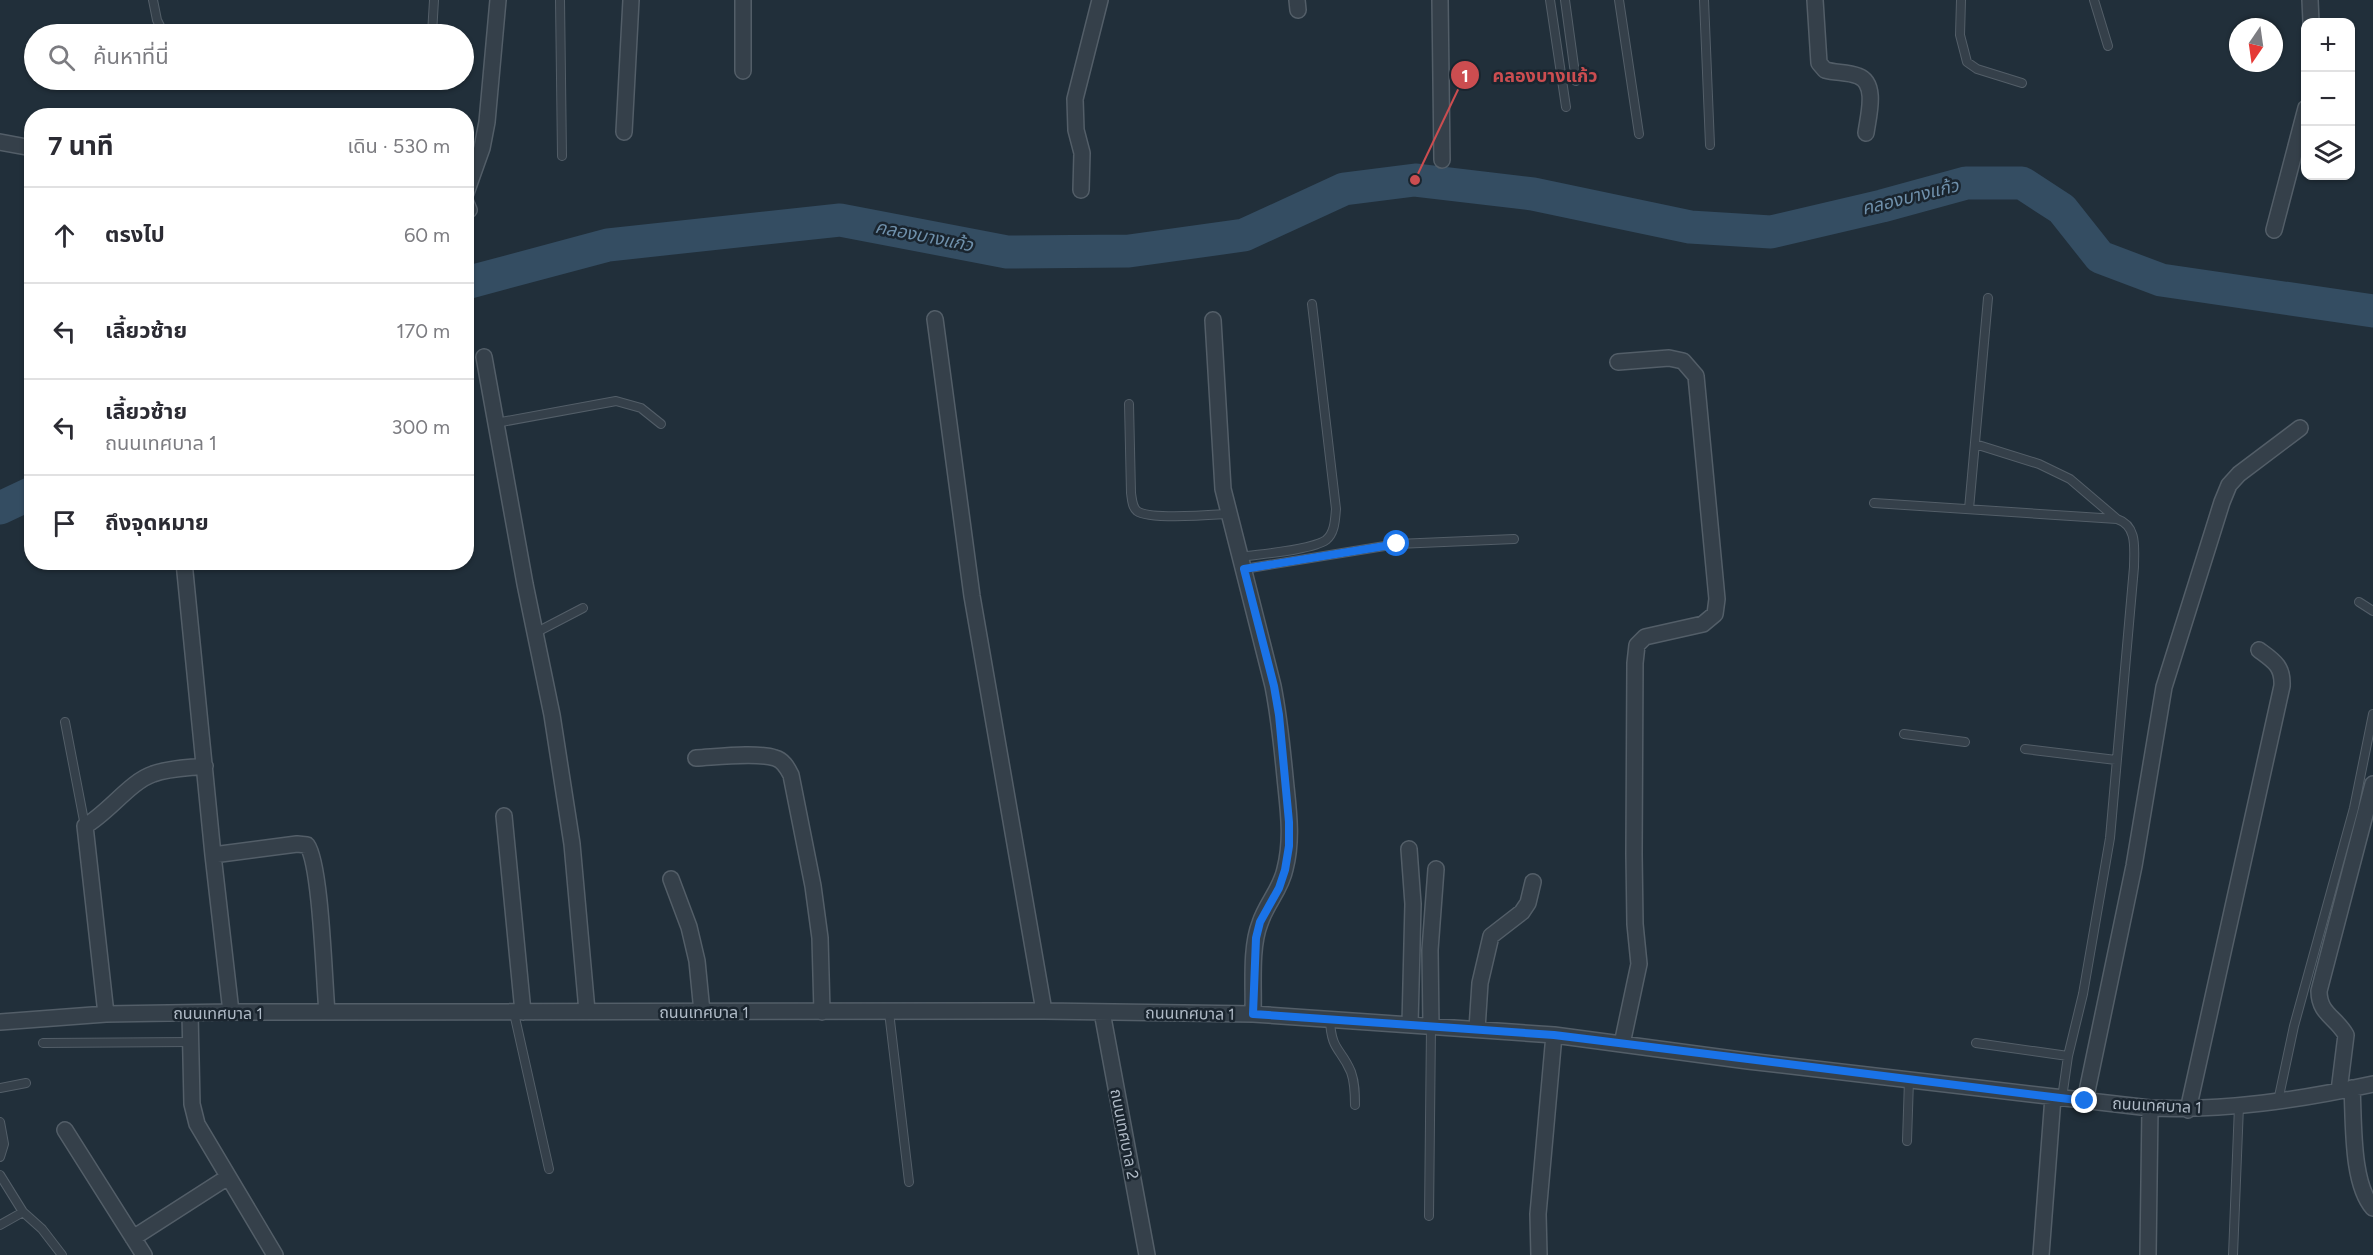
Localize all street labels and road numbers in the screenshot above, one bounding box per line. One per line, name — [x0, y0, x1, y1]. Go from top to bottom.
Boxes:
street label: ถนนเทศบาล 1 — [659, 1003, 749, 1022]
street label: ถนนเทศบาล 1 — [1145, 1003, 1235, 1024]
street label: ถนนเทศบาล 1 — [173, 1004, 263, 1023]
street label: ถนนเทศบาล 2 — [1106, 1087, 1143, 1181]
street label: ถนนเทศบาล 1 — [2112, 1094, 2202, 1117]

